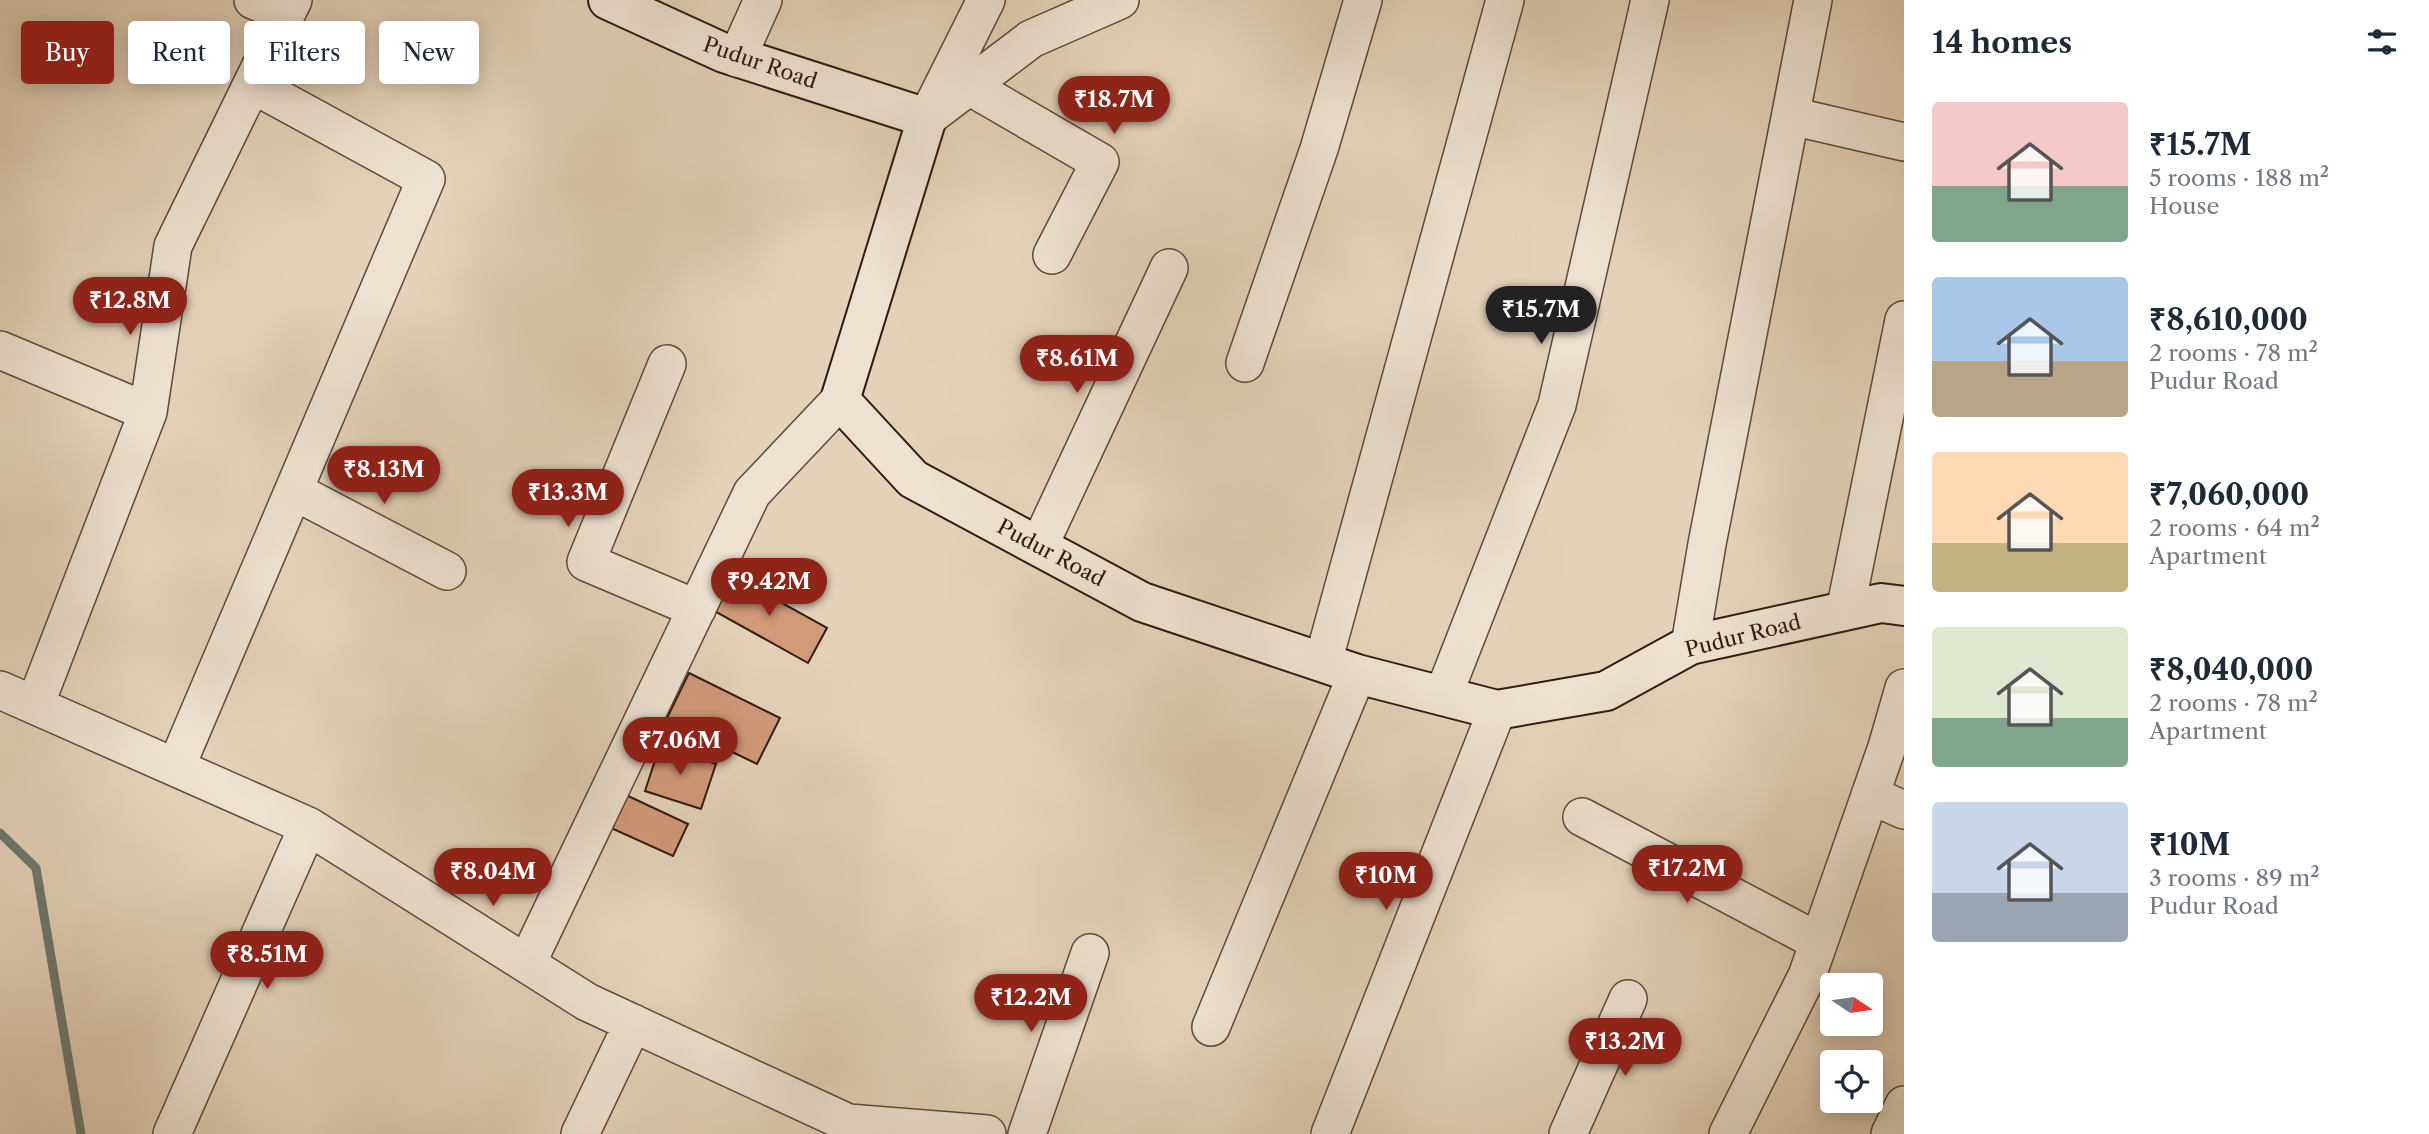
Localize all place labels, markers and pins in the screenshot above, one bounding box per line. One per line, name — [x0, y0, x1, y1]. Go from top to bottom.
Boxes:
pin: ₹18.7M — [1057, 76, 1171, 136]
pin: ₹12.8M — [73, 278, 187, 337]
pin: ₹15.7M — [1484, 286, 1598, 346]
pin: ₹8.61M — [1020, 336, 1134, 395]
pin: ₹8.13M — [327, 447, 441, 506]
pin: ₹13.3M — [511, 470, 625, 529]
pin: ₹9.42M — [712, 558, 826, 618]
pin: ₹7.06M — [623, 718, 737, 777]
pin: ₹17.2M — [1630, 846, 1744, 905]
pin: ₹8.04M — [436, 848, 550, 908]
pin: ₹10M — [1345, 852, 1427, 912]
pin: ₹8.51M — [210, 932, 324, 991]
pin: ₹12.2M — [974, 974, 1088, 1034]
pin: ₹13.2M — [1568, 1018, 1682, 1078]

